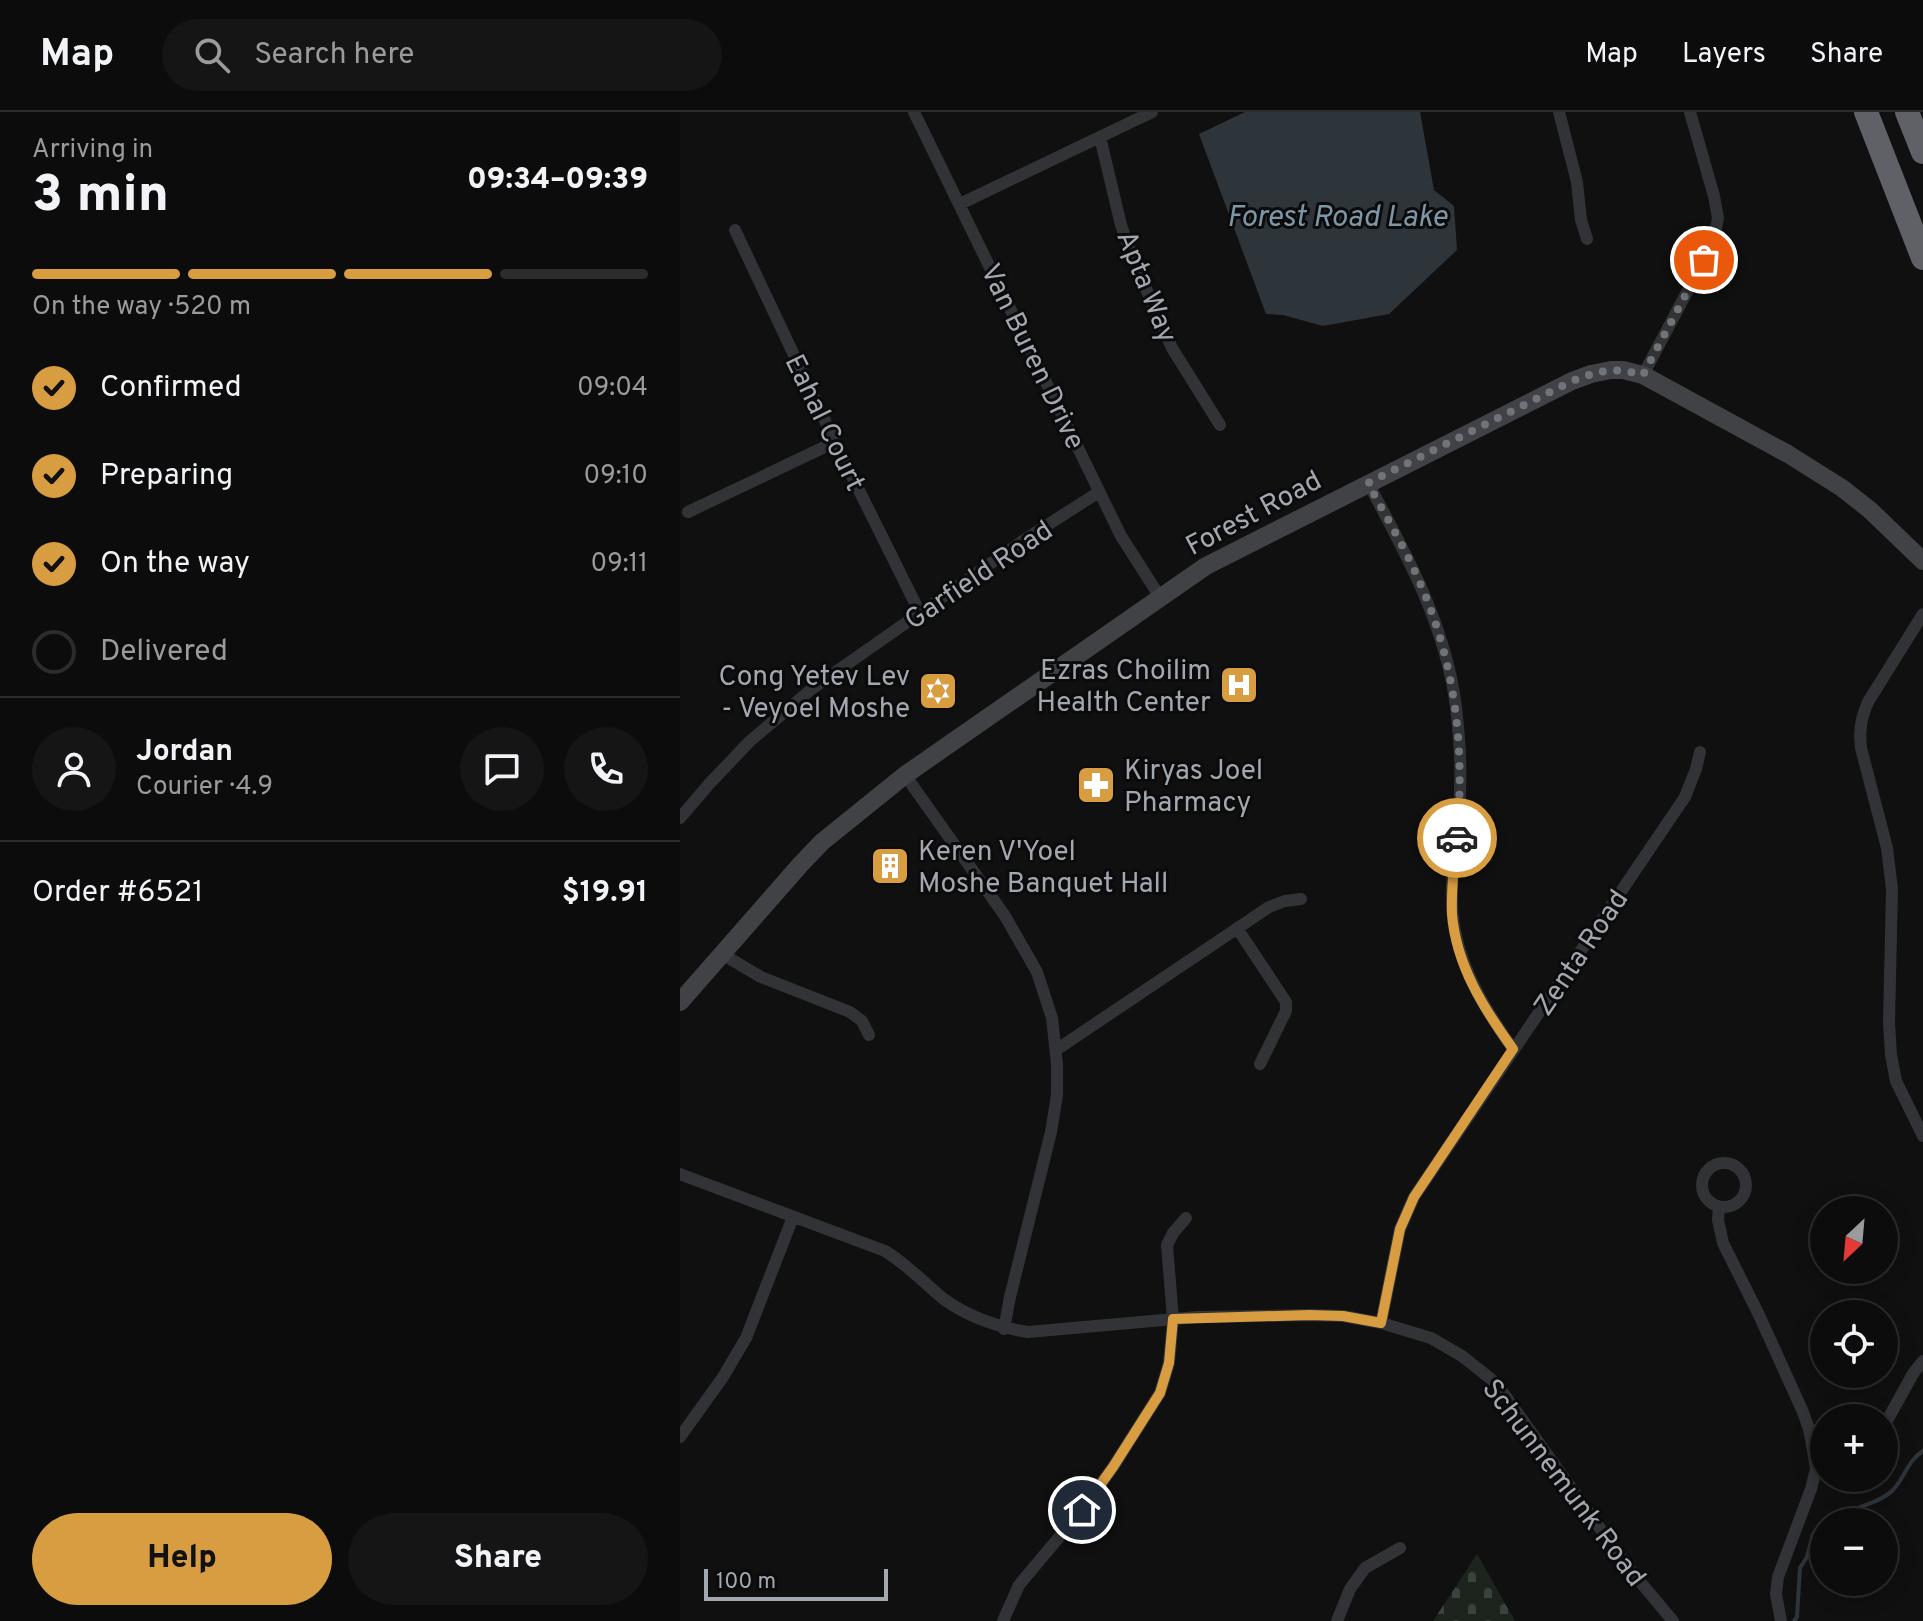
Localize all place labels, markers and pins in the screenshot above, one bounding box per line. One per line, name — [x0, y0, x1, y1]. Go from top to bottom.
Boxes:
pin — [1670, 226, 1738, 294]
place label: Ezras Choilim Health Center — [1037, 654, 1211, 722]
place label: Cong Yetev Lev - Veyoel Moshe — [719, 660, 910, 728]
hospital icon: Ezras Choilim Health Center — [1218, 664, 1260, 706]
synagogue icon: Cong Yetev Lev - Veyoel Moshe — [917, 670, 959, 712]
place label: Kiryas Joel Pharmacy — [1124, 754, 1263, 822]
pharmacy icon: Kiryas Joel Pharmacy — [1075, 764, 1117, 806]
place label: Keren V'Yoel Moshe Banquet Hall — [918, 835, 1168, 903]
building icon: Keren V'Yoel Moshe Banquet Hall — [869, 845, 911, 887]
pin — [1048, 1476, 1116, 1544]

